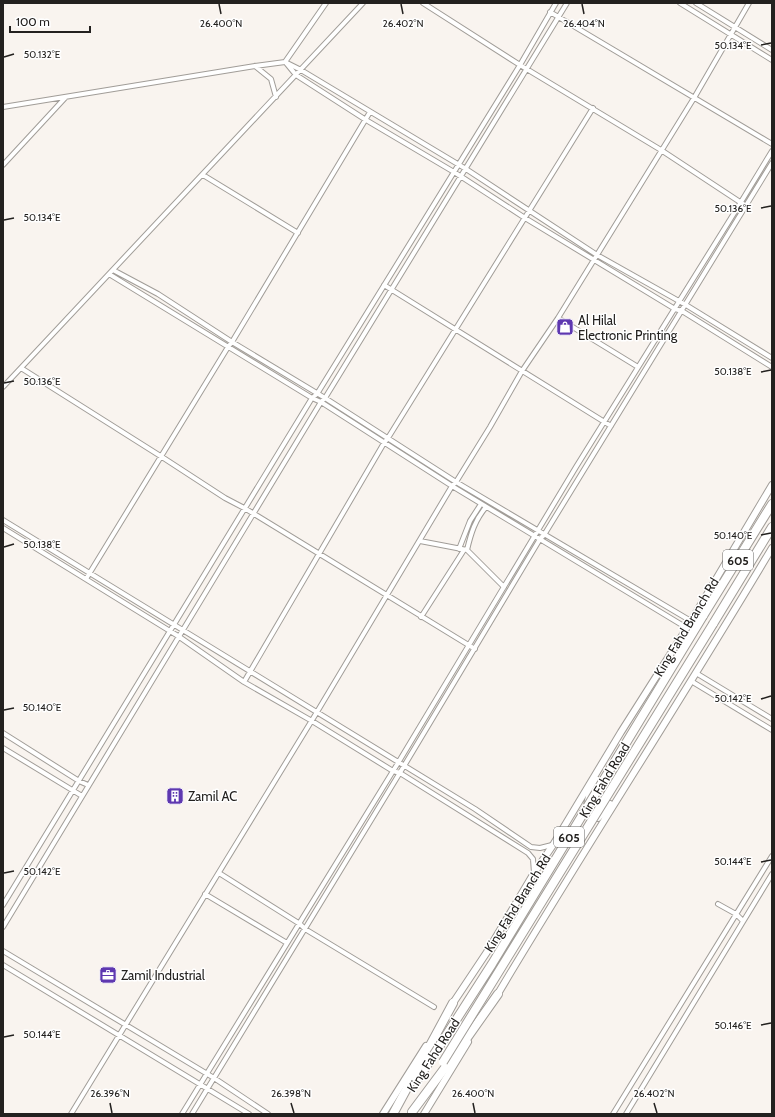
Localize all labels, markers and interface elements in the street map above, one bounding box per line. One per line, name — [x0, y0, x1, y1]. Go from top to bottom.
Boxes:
scale bar — [10, 8, 90, 34]
text: 100 m — [16, 14, 50, 29]
text: 26.400°N — [200, 17, 242, 30]
text: 26.402°N — [383, 17, 423, 30]
text: 26.404°N — [563, 17, 605, 30]
text: 50.134°E — [715, 39, 752, 52]
text: 50.132°E — [24, 48, 61, 61]
text: 50.136°E — [715, 202, 752, 215]
text: 50.134°E — [24, 211, 61, 224]
place label: Al Hilal Electronic Printing — [578, 312, 678, 343]
shop icon: Al Hilal Electronic Printing — [555, 317, 575, 337]
text: 50.138°E — [714, 365, 752, 378]
text: 50.136°E — [24, 375, 61, 388]
text: 50.140°E — [714, 529, 753, 542]
text: 50.138°E — [23, 538, 61, 551]
road number: 605 — [723, 550, 753, 570]
street label: King Fahd Branch Rd — [650, 575, 722, 679]
text: 50.142°E — [715, 692, 752, 705]
text: 50.140°E — [23, 701, 62, 714]
street label: King Fahd Road — [575, 740, 633, 820]
building icon: Zamil AC — [165, 786, 185, 806]
place label: Zamil AC — [188, 788, 237, 804]
road number: 605 — [554, 827, 584, 847]
street label: King Fahd Branch Rd — [480, 851, 554, 955]
text: 50.144°E — [714, 855, 752, 868]
text: 50.142°E — [24, 865, 61, 878]
office icon: Zamil Industrial — [98, 965, 118, 985]
place label: Zamil Industrial — [121, 967, 205, 983]
street label: King Fahd Road — [403, 1015, 463, 1095]
text: 50.146°E — [714, 1019, 752, 1032]
text: 50.144°E — [23, 1028, 61, 1041]
text: 26.396°N — [90, 1087, 130, 1100]
text: 26.398°N — [271, 1087, 311, 1100]
text: 26.400°N — [452, 1087, 494, 1100]
text: 26.402°N — [634, 1087, 674, 1100]

